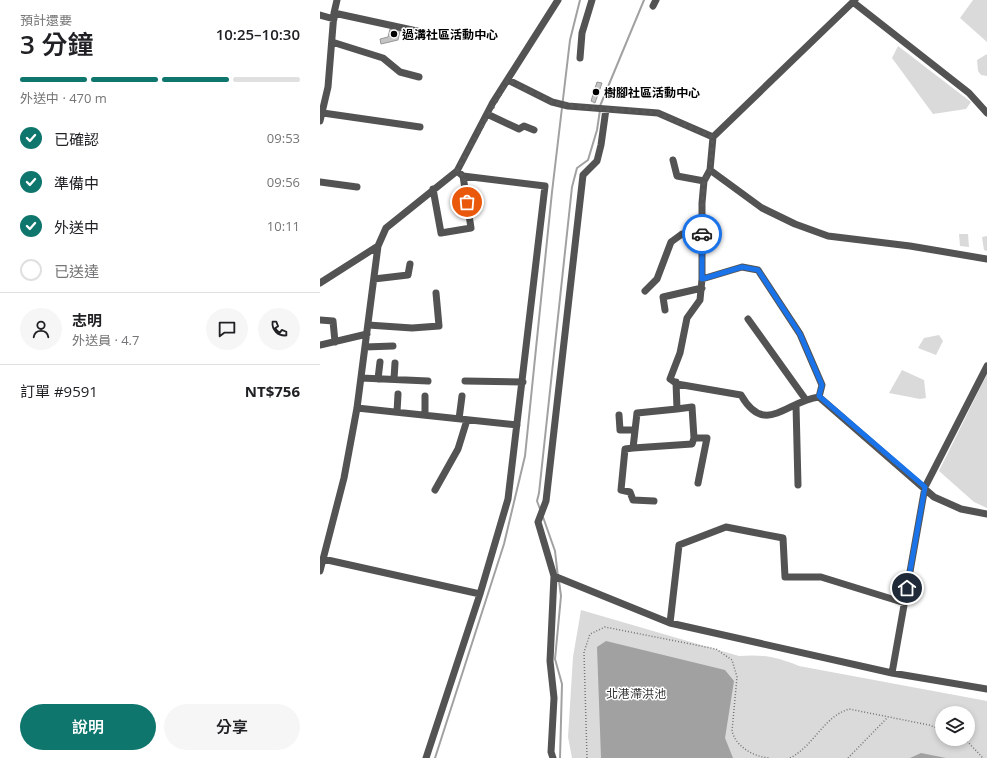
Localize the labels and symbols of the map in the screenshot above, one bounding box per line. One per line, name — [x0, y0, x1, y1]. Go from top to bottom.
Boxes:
place label: 過溝社區活動中心 — [402, 26, 498, 43]
marker: 過溝社區活動中心 — [389, 29, 399, 39]
place label: 樹腳社區活動中心 — [604, 84, 700, 101]
marker: 樹腳社區活動中心 — [591, 87, 601, 97]
pin — [450, 185, 484, 219]
courier — [682, 214, 722, 254]
pin — [890, 571, 924, 605]
park label: 北港滯洪池 — [606, 685, 666, 702]

